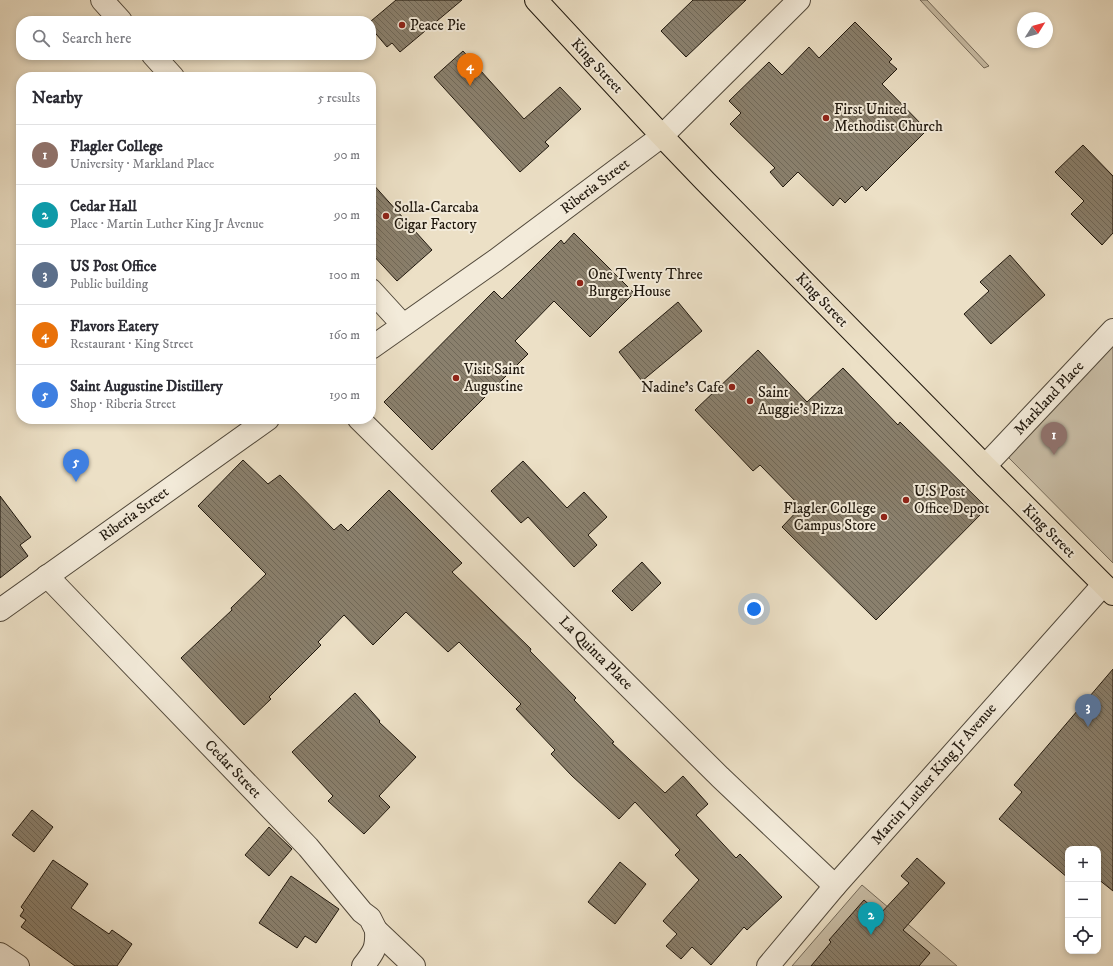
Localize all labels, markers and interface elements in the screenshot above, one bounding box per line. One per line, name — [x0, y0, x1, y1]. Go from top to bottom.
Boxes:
north arrow — [1017, 12, 1053, 48]
search box — [16, 16, 376, 60]
place label: Peace Pie — [410, 16, 466, 35]
marker: Peace Pie — [397, 20, 407, 30]
icon: search — [30, 27, 52, 49]
text: Search here — [62, 29, 131, 48]
street label: King Street — [567, 35, 627, 98]
pin: 4 — [457, 53, 483, 86]
text: Nearby — [32, 87, 82, 109]
text: 5 results — [318, 90, 360, 106]
place label: First United Methodist Church — [834, 100, 943, 136]
marker: First United Methodist Church — [821, 113, 831, 123]
text: Flagler College — [70, 137, 163, 156]
text: 1 — [43, 147, 47, 163]
text: 90 m — [334, 147, 360, 163]
street label: Riberia Street — [557, 154, 633, 218]
text: University · Markland Place — [70, 156, 214, 172]
text: Cedar Hall — [70, 197, 137, 216]
place label: Solla-Carcaba Cigar Factory — [394, 198, 479, 234]
text: 2 — [42, 207, 48, 223]
text: 90 m — [334, 207, 360, 223]
marker: Solla-Carcaba Cigar Factory — [381, 211, 391, 221]
text: Place · Martin Luther King Jr Avenue — [70, 216, 264, 232]
text: US Post Office — [70, 257, 156, 276]
place label: One Twenty Three Burger House — [588, 265, 703, 301]
text: 3 — [43, 267, 47, 283]
text: 100 m — [329, 267, 360, 283]
street label: King Street — [791, 269, 853, 331]
text: Public building — [70, 276, 148, 292]
marker: One Twenty Three Burger House — [575, 278, 585, 288]
text: Flavors Eatery — [70, 317, 158, 336]
text: 4 — [41, 327, 49, 343]
text: 160 m — [329, 327, 360, 343]
text: Restaurant · King Street — [70, 336, 193, 352]
street label: Markland Place — [1010, 357, 1088, 439]
place label: Visit Saint Augustine — [463, 360, 525, 396]
marker: Visit Saint Augustine — [451, 373, 461, 383]
text: Saint Augustine Distillery — [70, 377, 223, 396]
place label: Nadine's Cafe — [641, 378, 724, 397]
marker: Nadine's Cafe — [727, 382, 737, 392]
place label: Saint Auggie's Pizza — [758, 383, 844, 419]
text: 5 — [42, 387, 48, 403]
text: 190 m — [329, 387, 360, 403]
text: Shop · Riberia Street — [70, 396, 176, 412]
marker: Saint Auggie's Pizza — [745, 396, 755, 406]
pin: 1 — [1041, 422, 1067, 455]
pin: 5 — [63, 449, 89, 482]
street label: Riberia Street — [95, 482, 173, 546]
place label: U.S Post Office Depot — [914, 482, 989, 518]
marker: U.S Post Office Depot — [901, 495, 911, 505]
place label: Flagler College Campus Store — [783, 499, 876, 535]
street label: King Street — [1018, 500, 1080, 562]
marker: Flagler College Campus Store — [879, 512, 889, 522]
your location — [744, 599, 764, 619]
street label: La Quinta Place — [555, 612, 637, 694]
pin: 3 — [1075, 694, 1101, 727]
street label: Martin Luther King Jr Avenue — [867, 699, 1001, 849]
street label: Cedar Street — [200, 736, 266, 802]
map controls — [1065, 846, 1101, 954]
button: + — [1065, 846, 1101, 882]
button: − — [1065, 882, 1101, 918]
pin: 2 — [858, 902, 884, 935]
button: locate — [1065, 918, 1101, 954]

